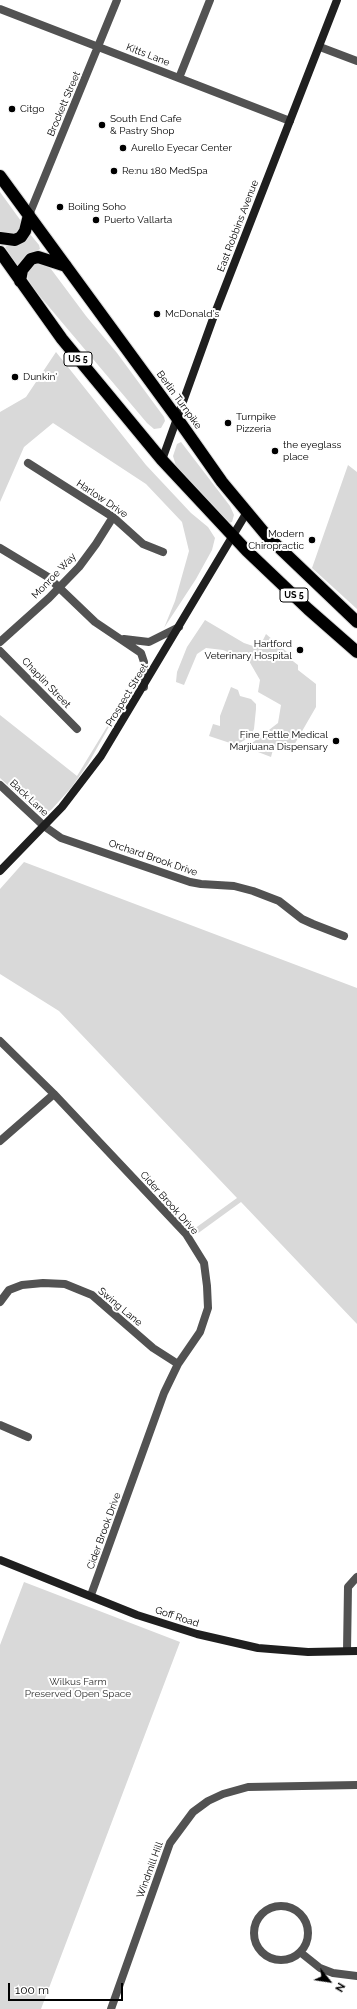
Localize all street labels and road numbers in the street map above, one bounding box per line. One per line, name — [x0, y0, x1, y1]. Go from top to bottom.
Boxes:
street label: Kitts Lane — [125, 41, 171, 69]
street label: Brockett Street — [45, 70, 83, 138]
street label: East Robbins Avenue — [215, 178, 261, 274]
road number: US 5 — [64, 352, 92, 366]
street label: Berlin Turnpike — [154, 369, 204, 431]
street label: Harlow Drive — [74, 477, 130, 521]
street label: Monroe Way — [29, 551, 79, 601]
road number: US 5 — [280, 588, 308, 602]
street label: Chaplin Street — [19, 655, 73, 711]
street label: Prospect Street — [103, 661, 151, 729]
street label: Back Lane — [7, 777, 51, 819]
street label: Orchard Brook Drive — [107, 837, 199, 879]
street label: Cider Brook Drive — [138, 1169, 200, 1237]
street label: Swing Lane — [96, 1285, 144, 1329]
street label: Cider Brook Drive — [85, 1491, 123, 1571]
street label: Goff Road — [154, 1604, 200, 1630]
street label: Windmill Hill — [134, 1840, 166, 1900]

